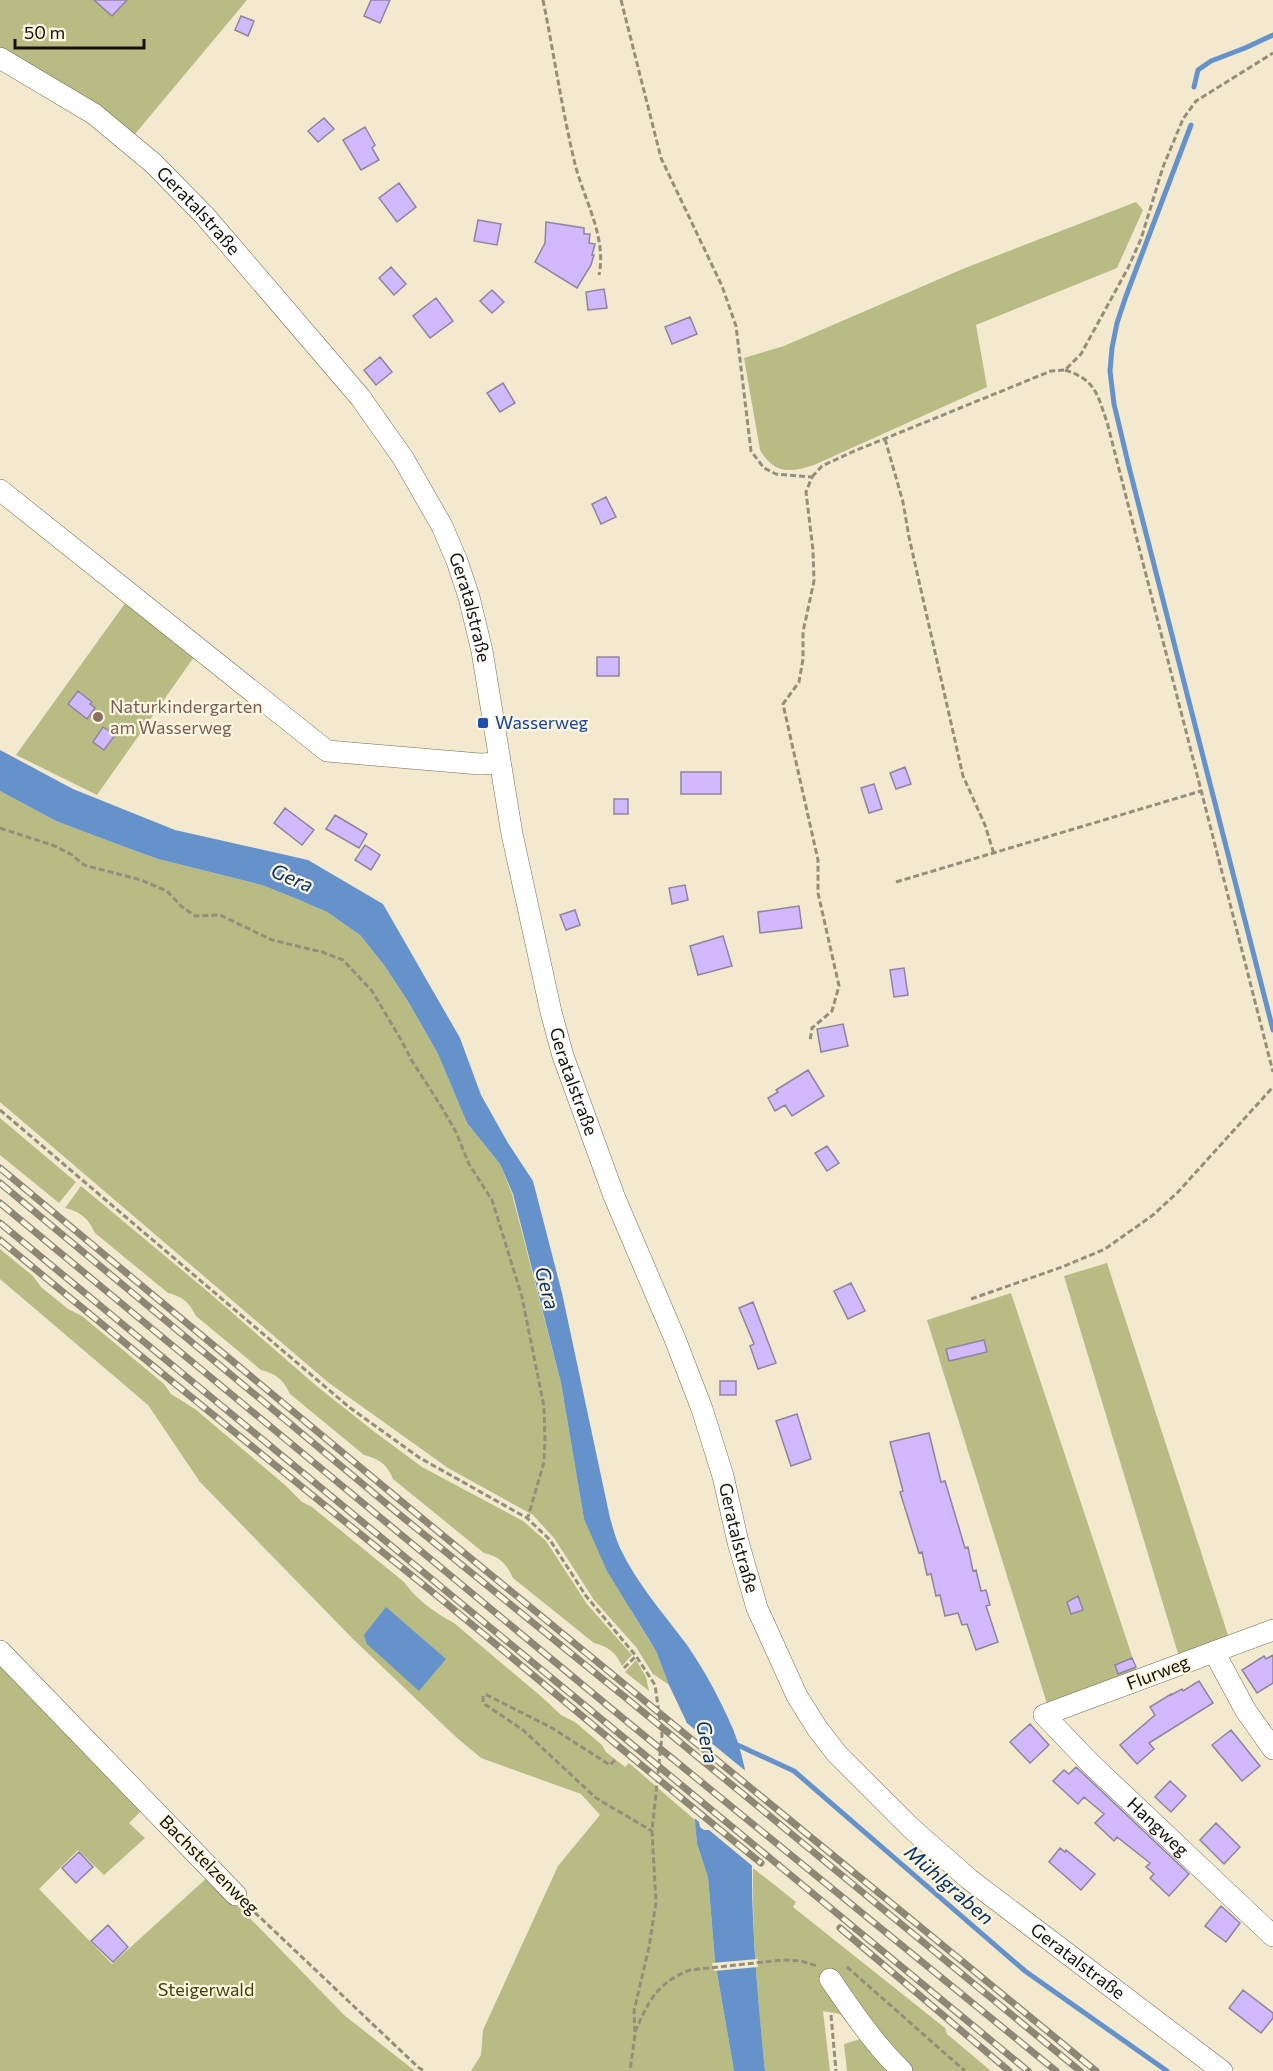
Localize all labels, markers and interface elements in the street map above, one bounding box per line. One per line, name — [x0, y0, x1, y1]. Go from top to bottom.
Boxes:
scale bar — [15, 12, 144, 50]
text: 50 m — [24, 21, 65, 43]
street label: Geratalstraße — [152, 161, 245, 259]
street label: Geratalstraße — [445, 549, 496, 664]
place label: Naturkindergarten am Wasserweg — [110, 695, 263, 738]
marker: Naturkindergarten am Wasserweg — [91, 710, 105, 724]
place label: Wasserweg — [495, 711, 588, 733]
marker: Wasserweg — [476, 716, 490, 730]
water label: Gera — [268, 858, 317, 897]
street label: Geratalstraße — [546, 1025, 603, 1138]
water label: Gera — [531, 1264, 565, 1312]
street label: Geratalstraße — [715, 1480, 764, 1595]
street label: Flurweg — [1123, 1650, 1192, 1694]
water label: Gera — [692, 1718, 724, 1766]
street label: Hangweg — [1123, 1792, 1194, 1861]
street label: Bachstelzenweg — [155, 1810, 264, 1919]
water label: Mühlgraben — [900, 1839, 999, 1929]
street label: Geratalstraße — [1027, 1918, 1130, 2004]
park label: Steigerwald — [158, 1978, 254, 2000]

